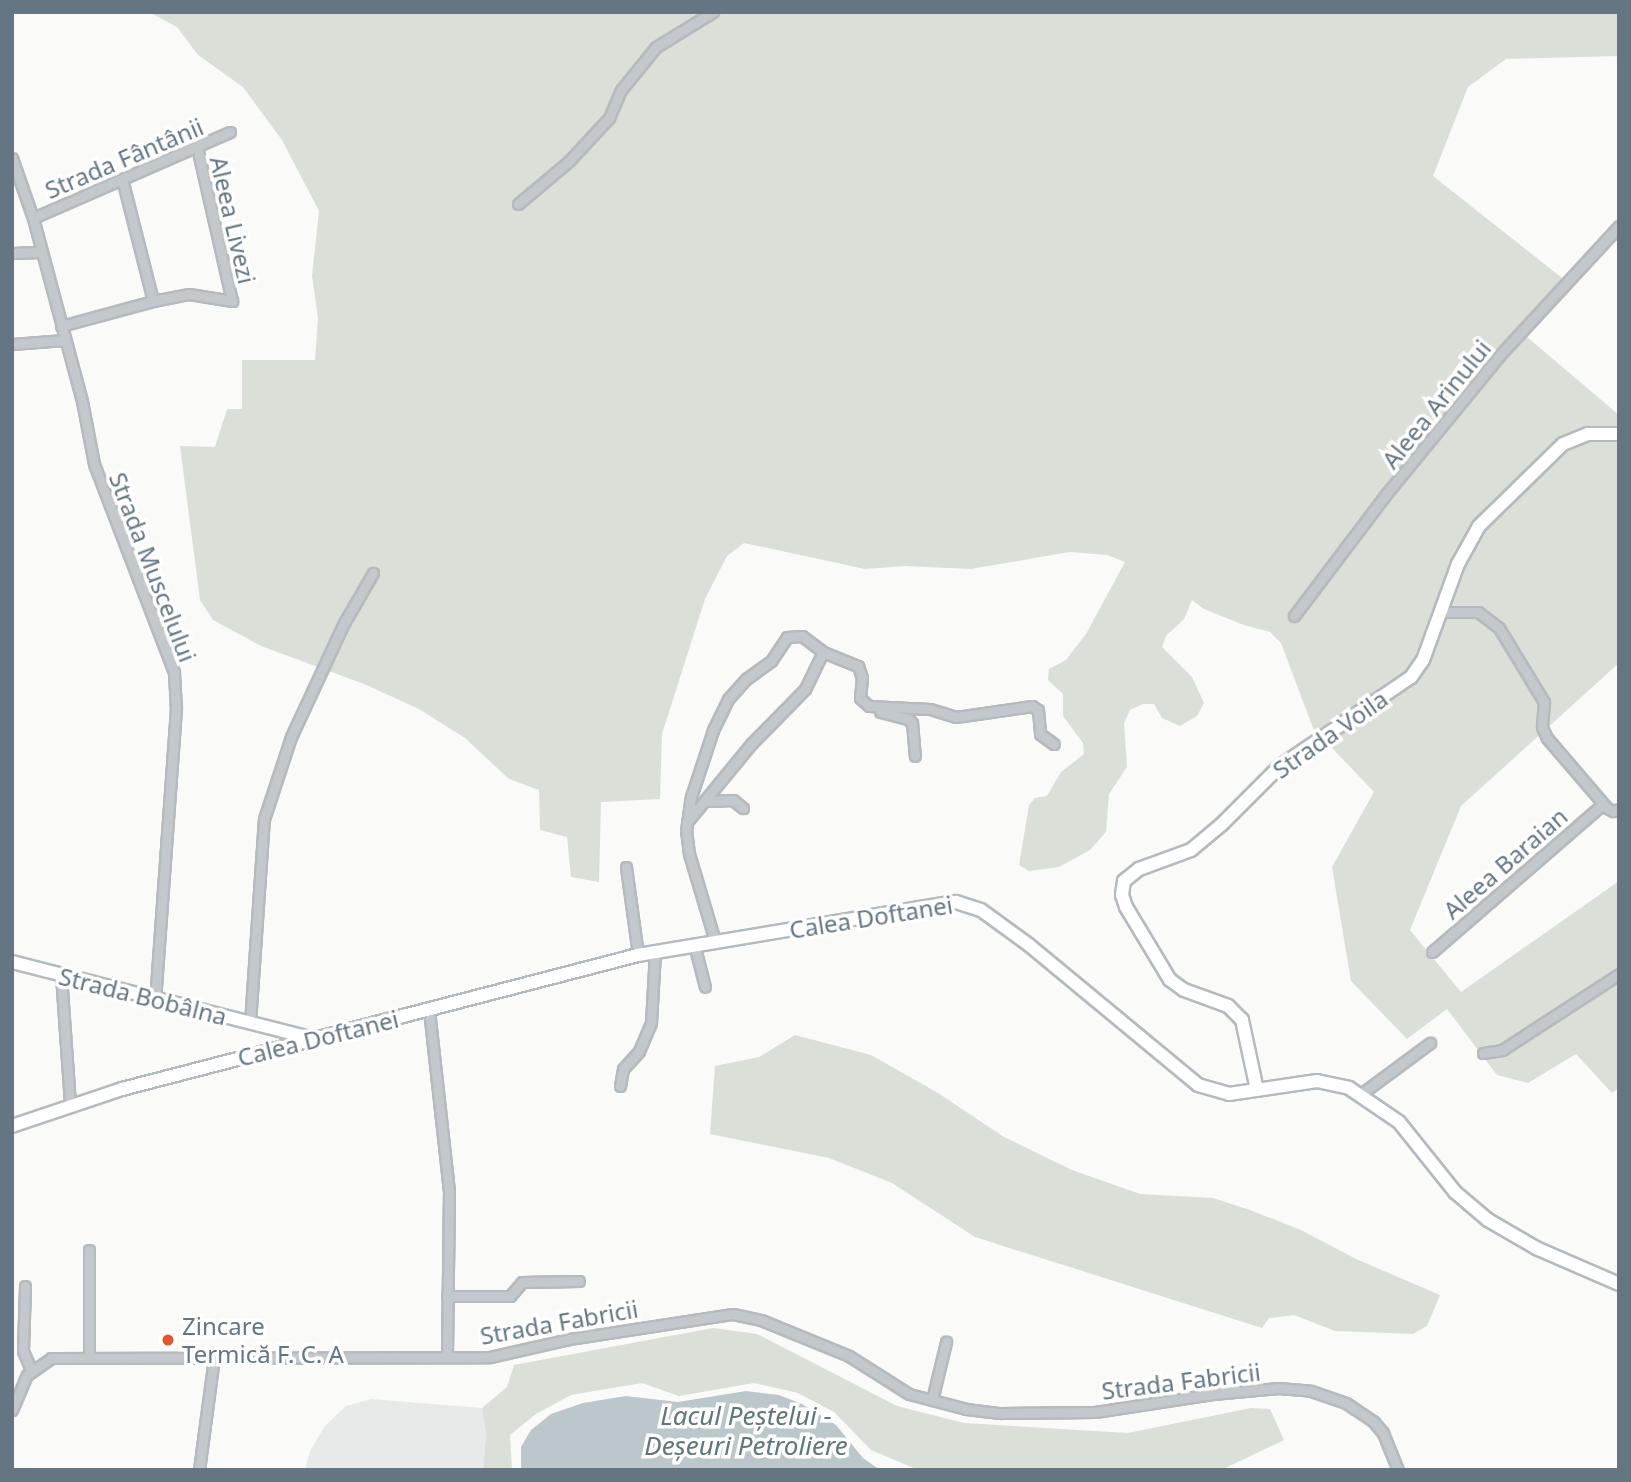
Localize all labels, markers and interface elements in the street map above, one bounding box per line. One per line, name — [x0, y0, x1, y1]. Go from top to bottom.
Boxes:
street label: Strada Fântânii — [40, 112, 208, 204]
street label: Aleea Livezi — [204, 153, 262, 287]
street label: Aleea Arinului — [1376, 334, 1496, 474]
street label: Strada Muscelului — [104, 468, 202, 666]
street label: Strada Voila — [1267, 684, 1393, 784]
street label: Aleea Baraian — [1437, 801, 1573, 925]
street label: Calea Doftanei — [787, 890, 955, 944]
street label: Strada Bobâlna — [56, 961, 230, 1031]
street label: Calea Doftanei — [234, 1004, 402, 1072]
street label: Strada Fabricii — [478, 1294, 640, 1350]
place label: Zincare Termică F. C. A — [182, 1312, 344, 1368]
marker: Zincare Termică F. C. A — [160, 1332, 176, 1348]
street label: Strada Fabricii — [1100, 1357, 1262, 1405]
water label: Lacul Peștelui - Deșeuri Petroliere — [644, 1400, 848, 1462]

